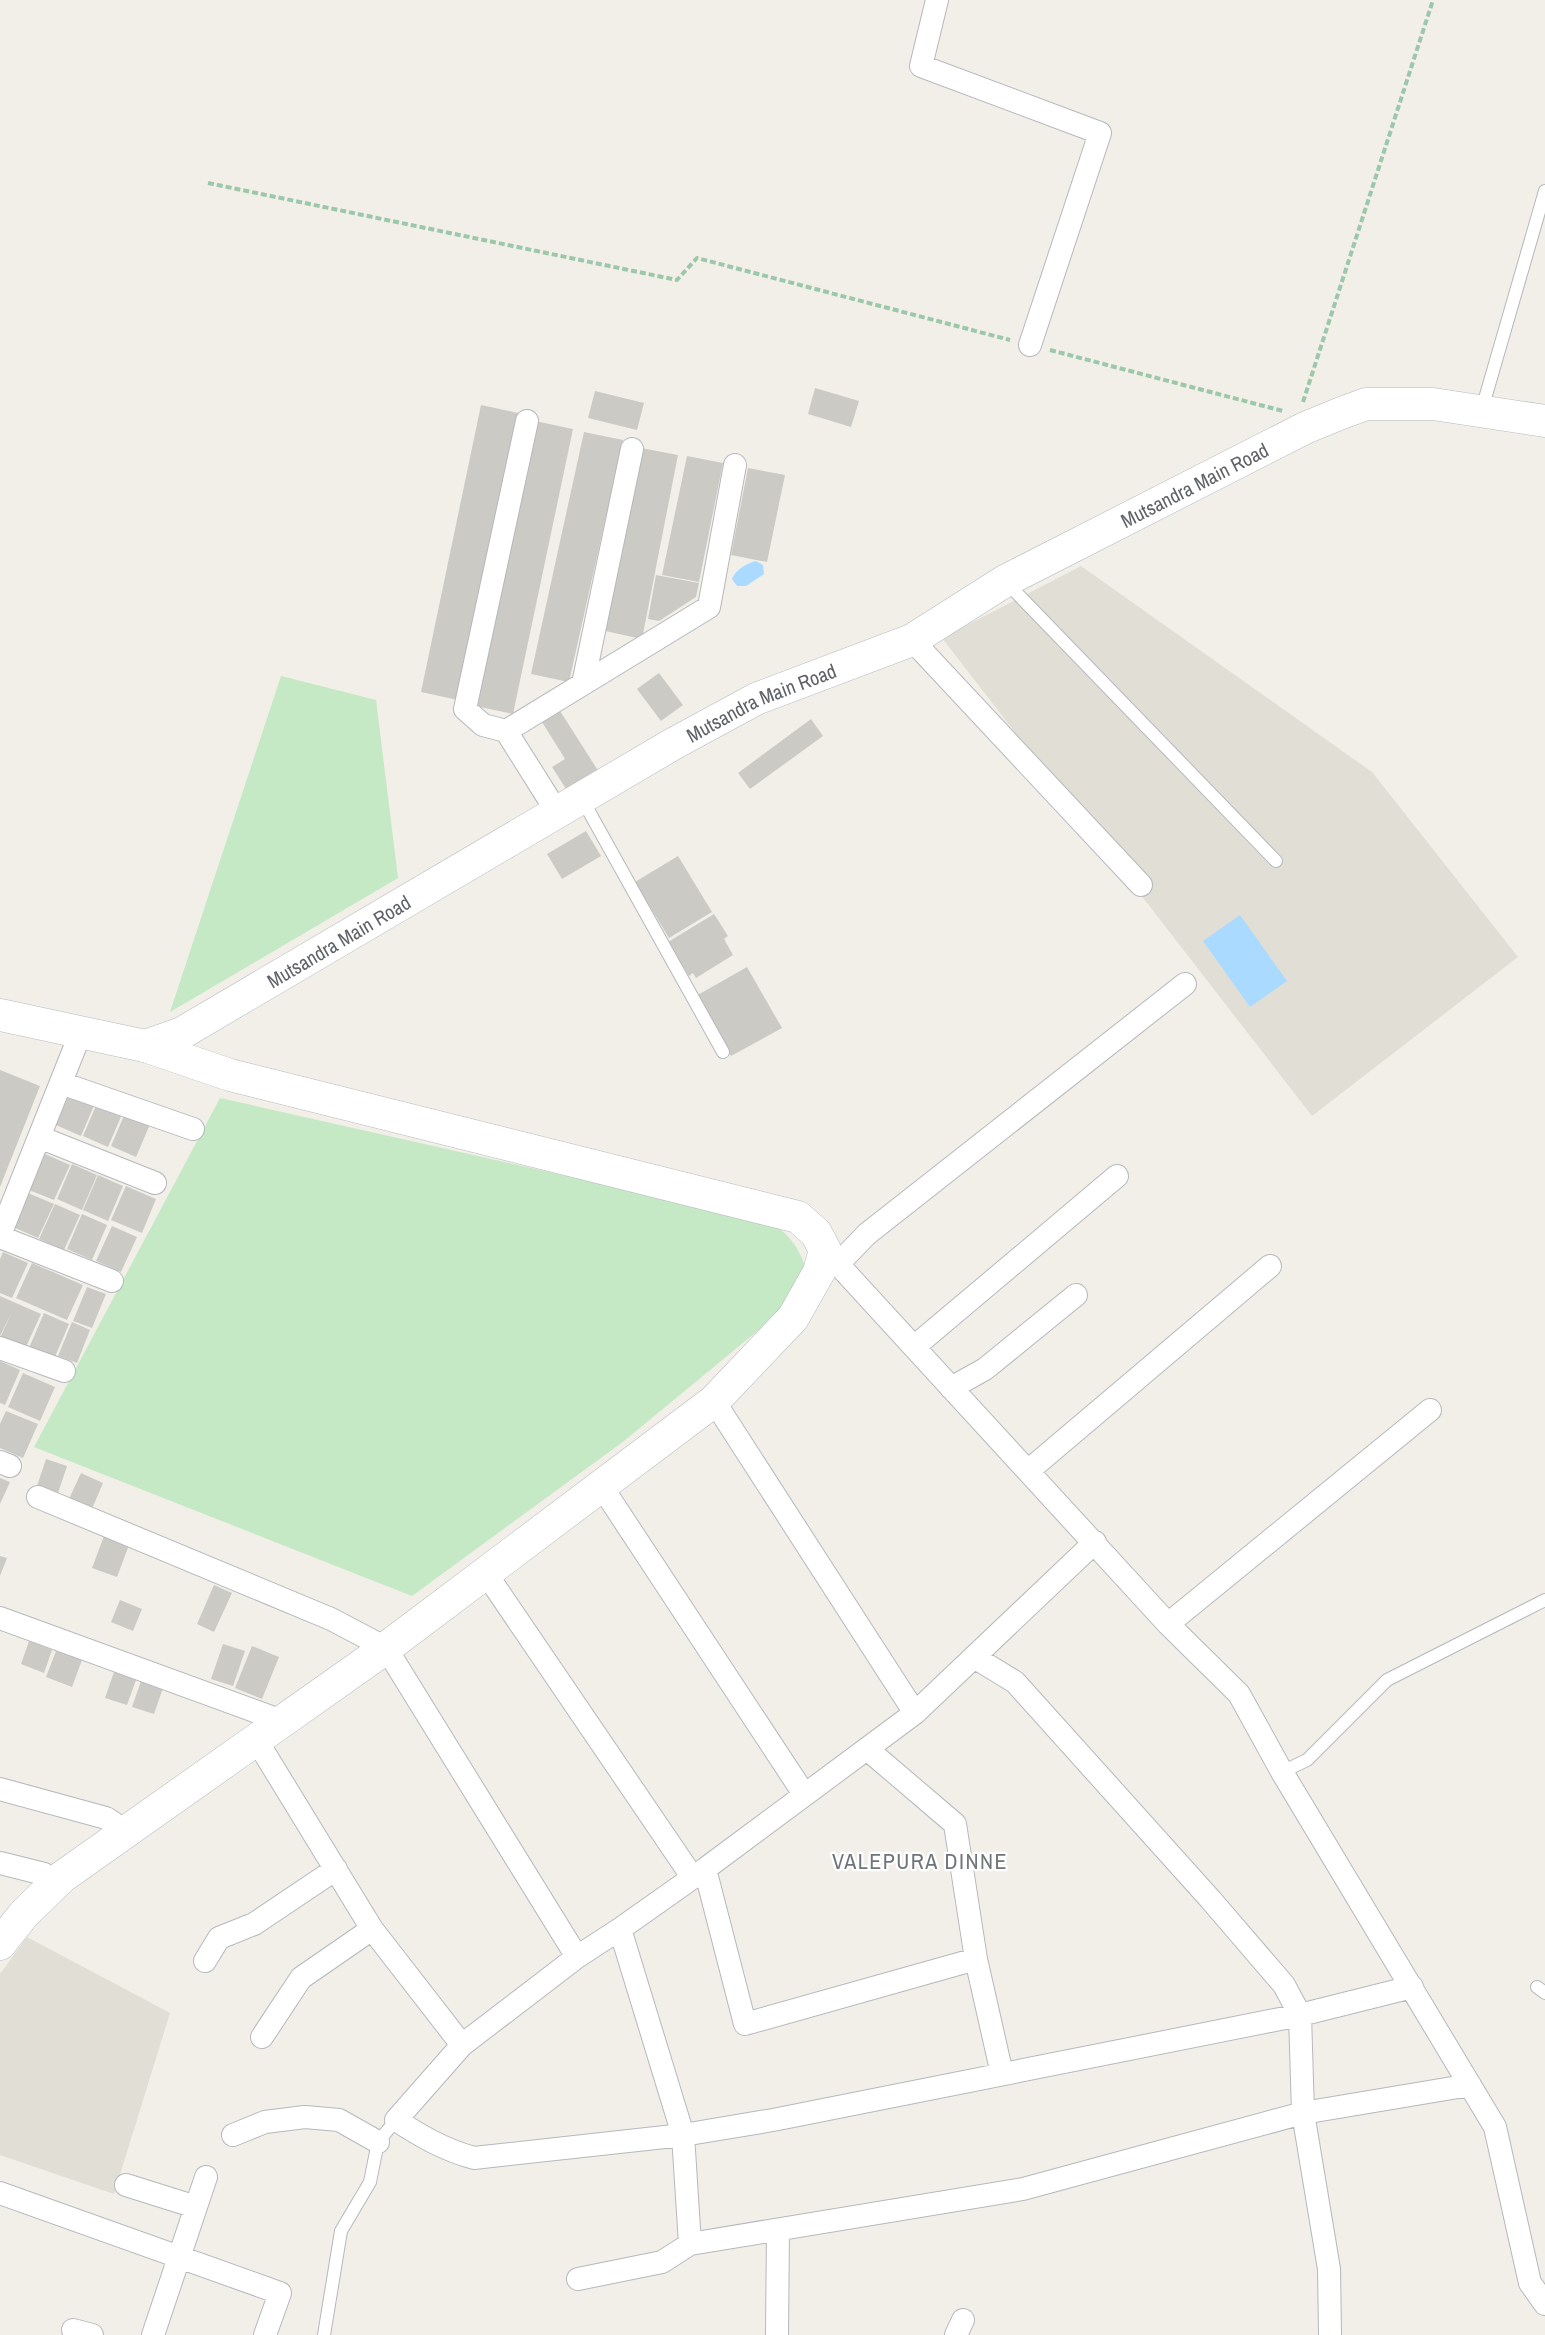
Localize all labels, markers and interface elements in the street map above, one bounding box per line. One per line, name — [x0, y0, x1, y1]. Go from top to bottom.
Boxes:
street label: Mutsandra Main Road — [1116, 436, 1273, 533]
street label: Mutsandra Main Road — [681, 656, 840, 748]
street label: Mutsandra Main Road — [262, 888, 415, 994]
district label: VALEPURA DINNE — [832, 1846, 1008, 1876]

